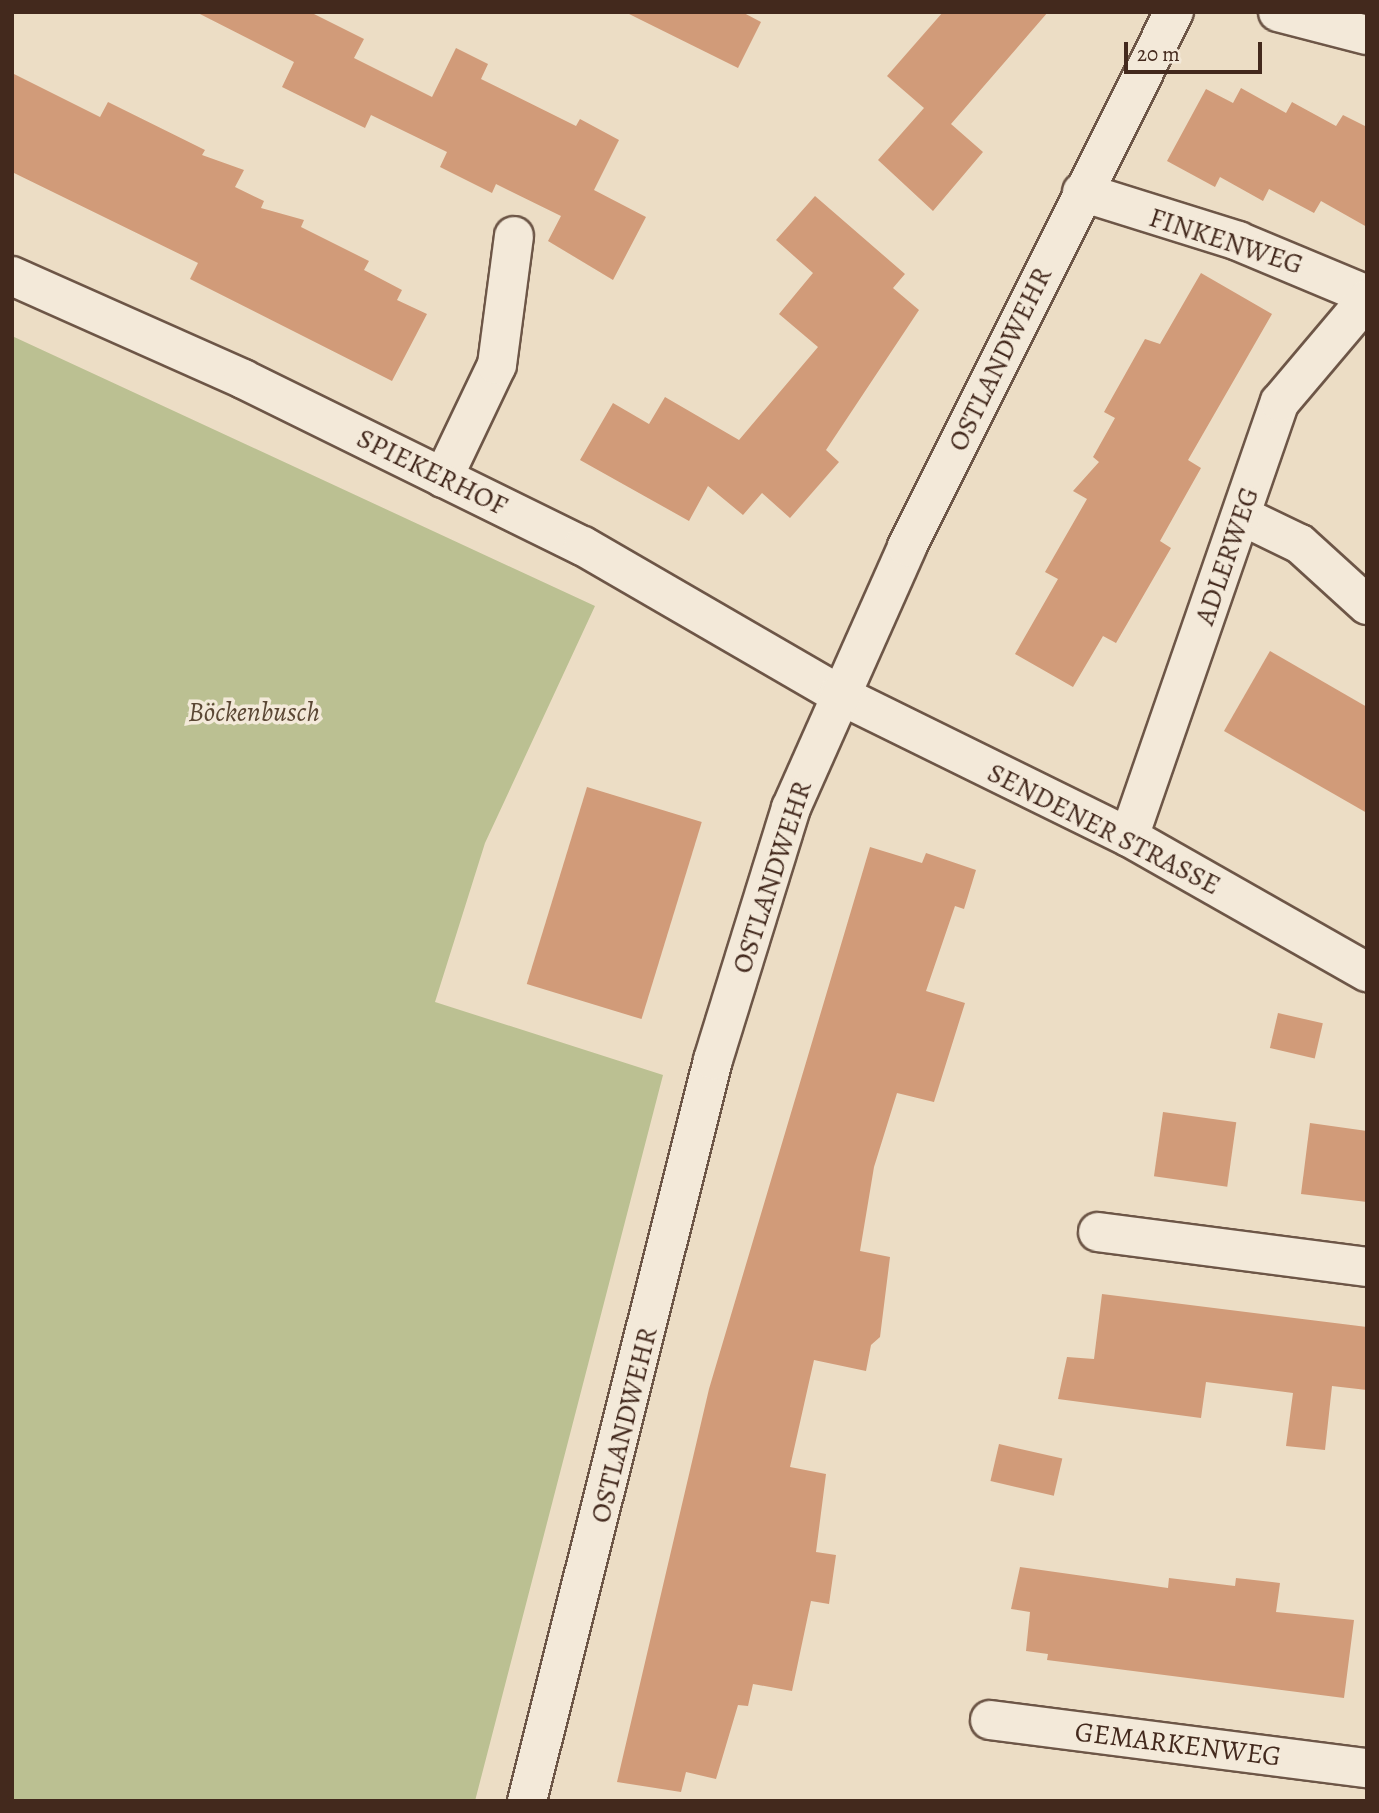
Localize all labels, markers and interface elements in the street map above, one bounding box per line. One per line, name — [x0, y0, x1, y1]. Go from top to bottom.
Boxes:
scale bar — [1127, 28, 1265, 72]
text: 20 m — [1137, 40, 1180, 68]
street label: FINKENWEG — [1145, 200, 1307, 282]
street label: OSTLANDWEHR — [941, 261, 1059, 457]
street label: SPIEKERHOF — [351, 421, 513, 523]
street label: ADLERWEG — [1188, 483, 1266, 629]
park label: Böckenbusch — [188, 695, 320, 729]
street label: SENDENER STRASSE — [982, 756, 1226, 902]
street label: OSTLANDWEHR — [725, 776, 819, 978]
street label: OSTLANDWEHR — [583, 1324, 665, 1526]
street label: GEMARKENWEG — [1073, 1715, 1283, 1773]

